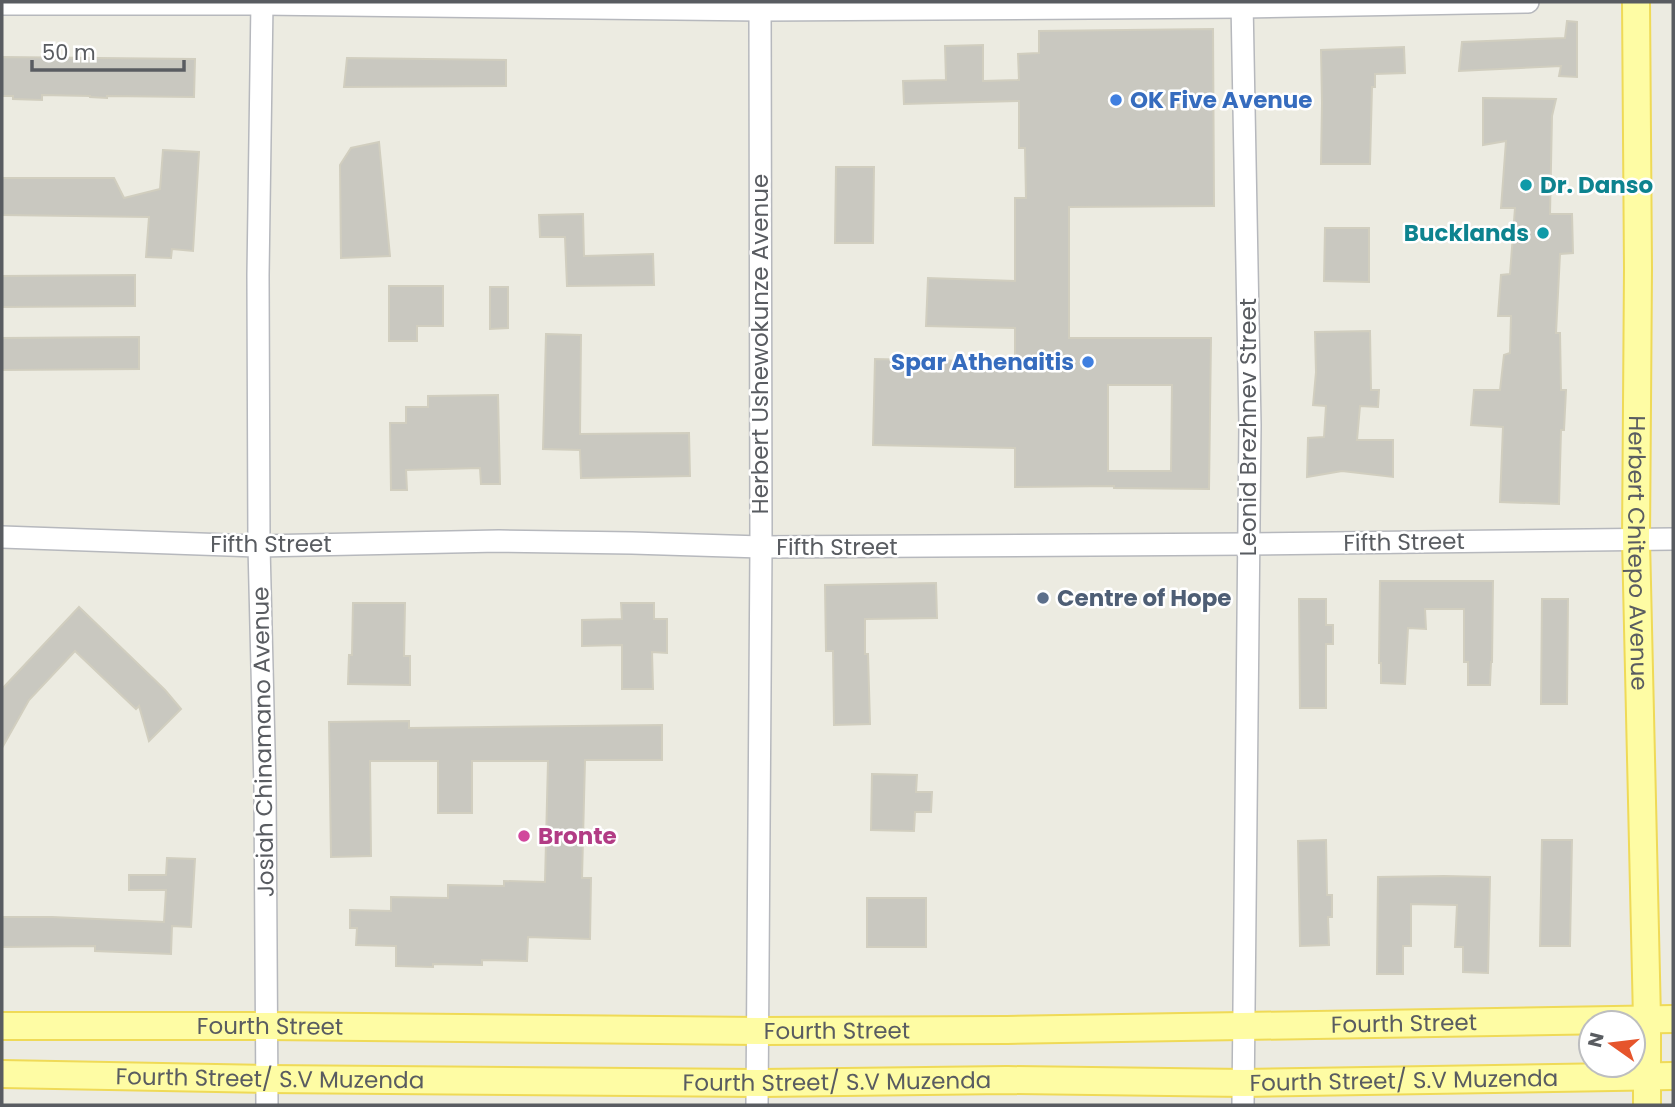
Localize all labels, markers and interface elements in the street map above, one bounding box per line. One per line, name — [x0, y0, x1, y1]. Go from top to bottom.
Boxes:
scale bar — [32, 28, 184, 72]
text: 50 m — [42, 38, 96, 67]
place label: OK Five Avenue — [1130, 84, 1312, 116]
marker: OK Five Avenue — [1108, 92, 1124, 108]
place label: Dr. Danso — [1540, 169, 1653, 201]
street label: Herbert Ushewokunze Avenue — [744, 174, 776, 514]
marker: Dr. Danso — [1518, 177, 1534, 193]
place label: Bucklands — [1404, 217, 1529, 249]
marker: Bucklands — [1535, 225, 1551, 241]
street label: Leonid Brezhnev Street — [1232, 298, 1264, 556]
place label: Spar Athenaitis — [891, 346, 1074, 378]
marker: Spar Athenaitis — [1080, 354, 1096, 370]
street label: Herbert Chitepo Avenue — [1620, 415, 1655, 691]
street label: Fifth Street — [1343, 525, 1465, 559]
street label: Fifth Street — [210, 528, 332, 560]
street label: Fifth Street — [776, 531, 898, 563]
place label: Centre of Hope — [1057, 582, 1231, 614]
street label: Josiah Chinamano Avenue — [244, 586, 282, 898]
marker: Centre of Hope — [1035, 590, 1051, 606]
place label: Bronte — [538, 820, 617, 852]
marker: Bronte — [516, 828, 532, 844]
street label: Fourth Street — [1331, 1006, 1477, 1041]
north arrow — [1577, 1009, 1647, 1079]
street label: Fourth Street — [197, 1010, 343, 1043]
street label: Fourth Street — [764, 1014, 910, 1047]
text: N — [1581, 1030, 1611, 1050]
street label: Fourth Street/ S.V Muzenda — [115, 1060, 424, 1096]
street label: Fourth Street/ S.V Muzenda — [1249, 1062, 1558, 1099]
street label: Fourth Street/ S.V Muzenda — [682, 1064, 991, 1099]

